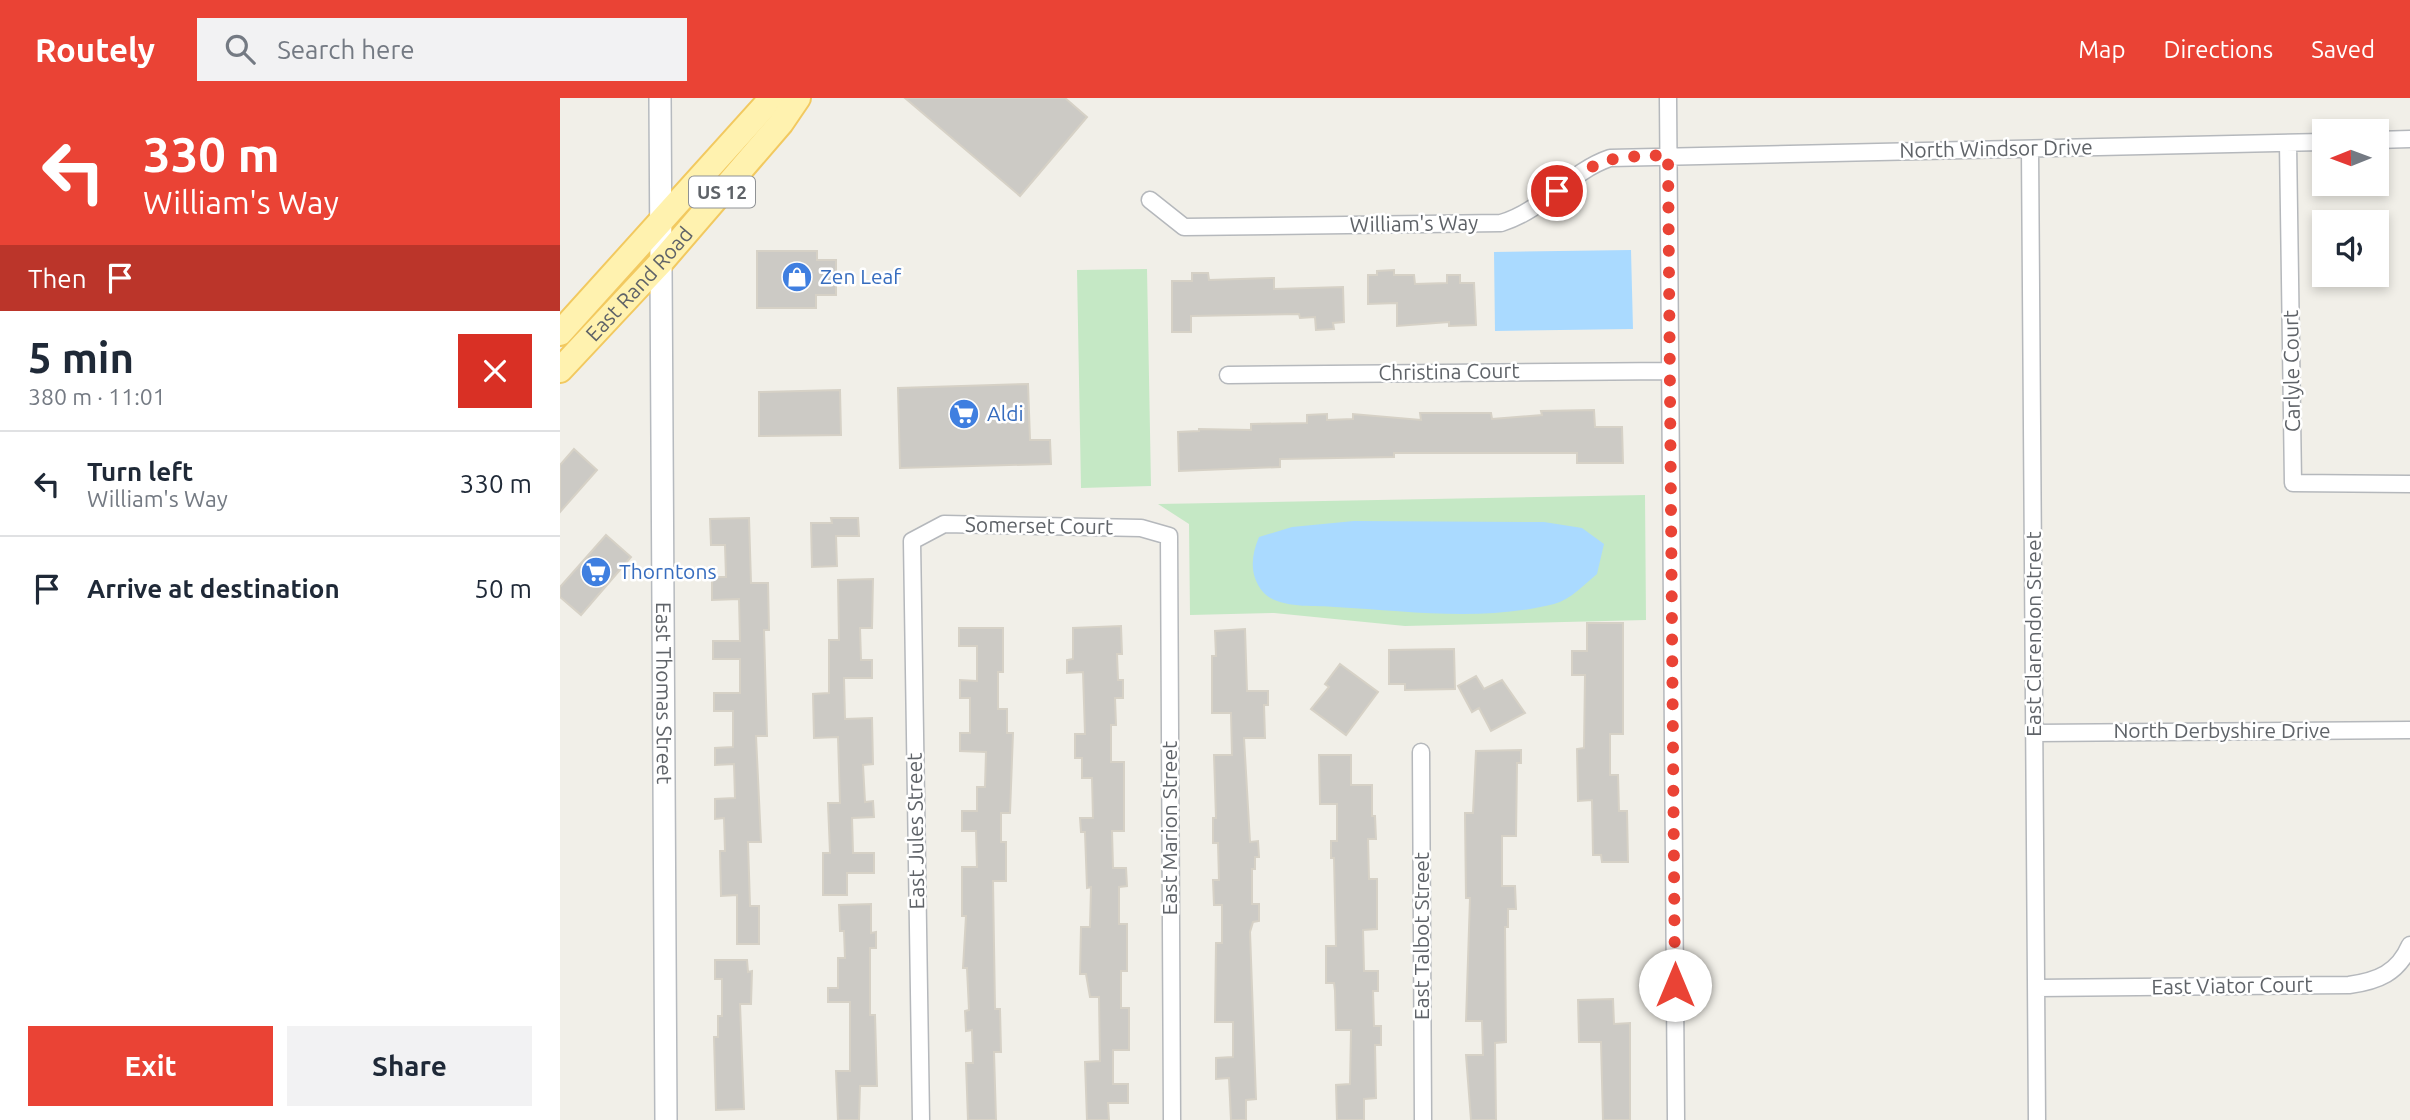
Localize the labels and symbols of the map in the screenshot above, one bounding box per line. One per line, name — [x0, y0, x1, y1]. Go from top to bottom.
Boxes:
north arrow — [2312, 119, 2389, 196]
street label: North Windsor Drive — [1899, 134, 2093, 162]
pin — [1527, 161, 1587, 221]
road number: US 12 — [689, 176, 755, 208]
street label: William's Way — [1350, 210, 1478, 236]
street label: East Rand Road — [581, 222, 697, 345]
shop icon: Zen Leaf — [780, 260, 814, 294]
place label: Zen Leaf — [820, 264, 902, 288]
street label: Carlyle Court — [2278, 310, 2304, 432]
street label: Christina Court — [1378, 358, 1520, 384]
supermarket icon: Aldi — [947, 397, 981, 431]
place label: Aldi — [987, 401, 1024, 425]
street label: Somerset Court — [965, 512, 1113, 538]
street label: East Clarendon Street — [2021, 531, 2045, 737]
supermarket icon: Thorntons — [579, 555, 613, 589]
place label: Thorntons — [619, 559, 717, 583]
street label: East Thomas Street — [652, 602, 677, 784]
street label: North Derbyshire Drive — [2113, 718, 2331, 742]
street label: East Marion Street — [1157, 741, 1181, 915]
street label: East Jules Street — [902, 752, 928, 910]
street label: East Talbot Street — [1409, 852, 1433, 1020]
position arrow — [1638, 948, 1712, 1022]
street label: East Viator Court — [2151, 972, 2313, 998]

